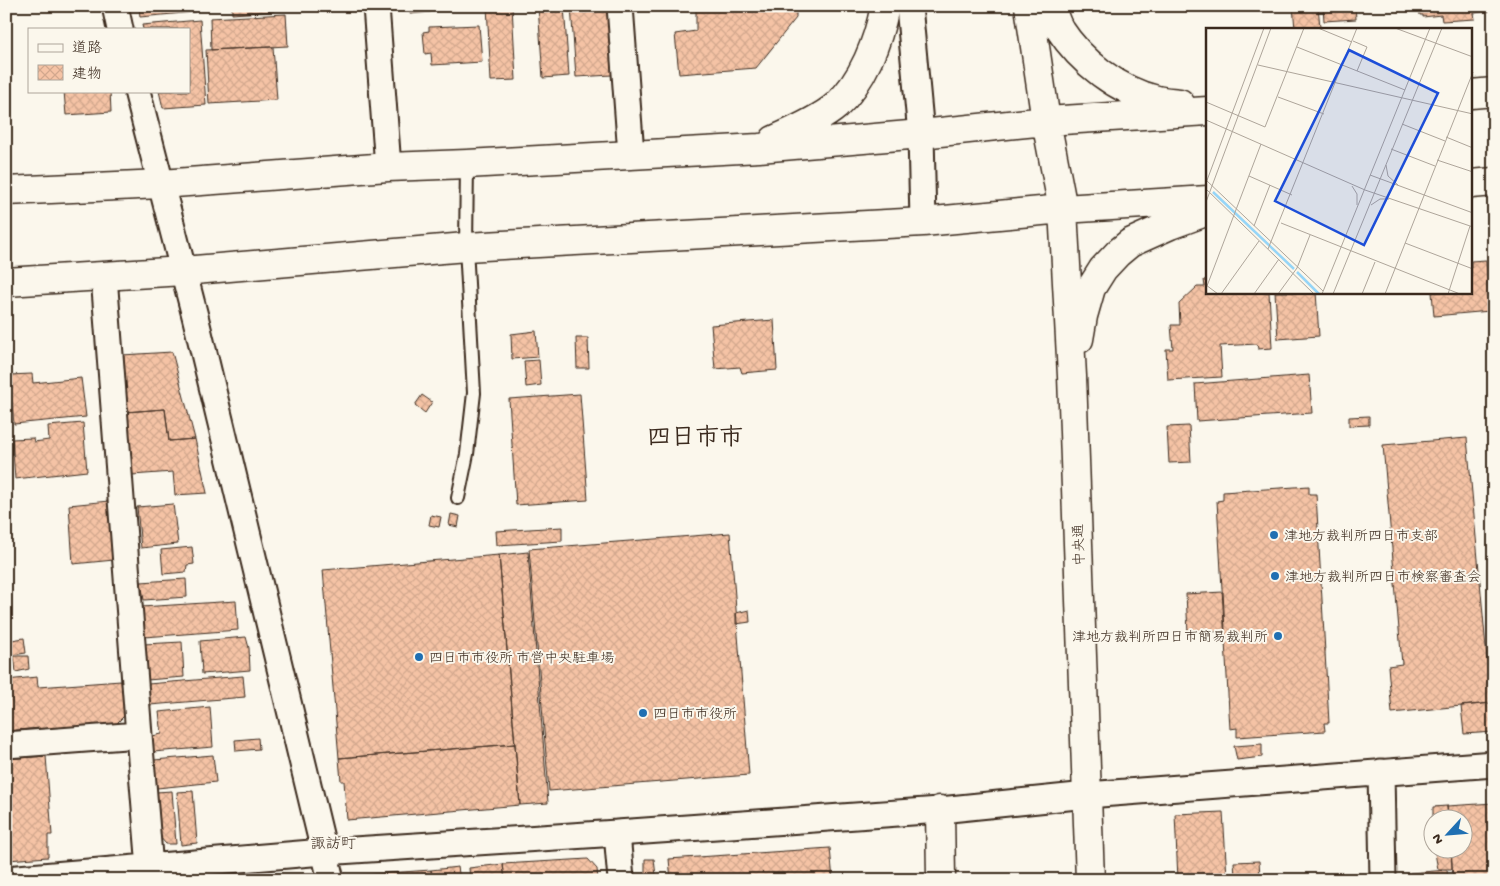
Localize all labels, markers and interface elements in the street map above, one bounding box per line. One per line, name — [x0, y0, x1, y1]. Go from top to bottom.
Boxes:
legend — [28, 28, 190, 92]
inset map — [1206, 28, 1472, 294]
text: 道路 — [72, 40, 102, 58]
text: 建物 — [72, 66, 102, 84]
district label: 四日市市 — [647, 424, 743, 454]
street label: 中央通 — [1071, 524, 1090, 566]
marker: 津地方裁判所四日市支部 — [1268, 529, 1280, 541]
place label: 津地方裁判所四日市支部 — [1284, 529, 1438, 546]
marker: 津地方裁判所四日市検察審査会 — [1269, 570, 1281, 582]
place label: 津地方裁判所四日市検察審査会 — [1285, 570, 1481, 587]
place label: 津地方裁判所四日市簡易裁判所 — [1072, 630, 1268, 647]
marker: 津地方裁判所四日市簡易裁判所 — [1272, 630, 1284, 642]
marker: 四日市市役所 市営中央駐車場 — [413, 651, 425, 663]
place label: 四日市市役所 市営中央駐車場 — [429, 651, 614, 668]
marker: 四日市市役所 — [637, 707, 649, 719]
place label: 四日市市役所 — [653, 707, 737, 724]
north arrow — [1422, 808, 1472, 858]
text: N — [1429, 831, 1448, 846]
district label: 諏訪町 — [310, 836, 356, 854]

